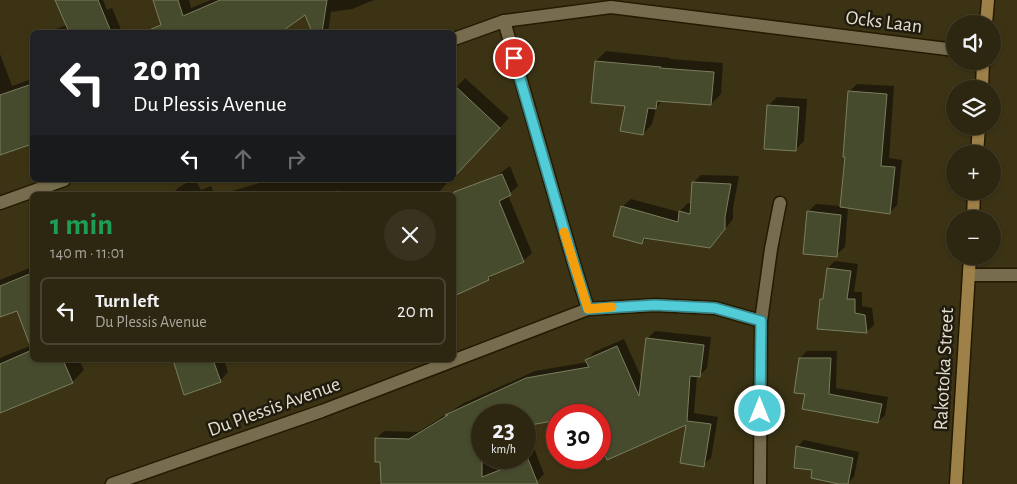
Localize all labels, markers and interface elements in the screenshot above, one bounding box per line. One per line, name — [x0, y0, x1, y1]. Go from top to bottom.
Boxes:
street label: Ocks Laan — [844, 7, 924, 37]
map controls — [946, 15, 1001, 265]
button: sound — [946, 15, 1001, 70]
pin — [493, 37, 535, 79]
icon: arrive — [500, 44, 528, 72]
icon: left — [50, 50, 115, 115]
text: 20 m — [133, 52, 201, 87]
button: layers — [946, 80, 1001, 135]
text: Du Plessis Avenue — [133, 93, 287, 115]
icon: left — [176, 145, 204, 173]
icon: ahead — [229, 145, 257, 173]
icon: right — [282, 145, 310, 173]
button: + — [946, 145, 1001, 200]
button: close — [384, 209, 436, 261]
text: 1 min — [50, 210, 113, 240]
button: − — [946, 210, 1001, 265]
text: 140 m · 11:01 — [50, 245, 125, 261]
text: Turn left — [95, 292, 159, 311]
icon: left — [52, 297, 80, 325]
text: 20 m — [397, 302, 434, 321]
street label: Rakotoka Street — [931, 307, 957, 431]
text: Du Plessis Avenue — [95, 314, 207, 330]
street label: Du Plessis Avenue — [205, 374, 343, 440]
position arrow — [733, 384, 785, 436]
speed limit sign: 30 — [546, 404, 611, 469]
text: 23 — [492, 418, 515, 443]
text: km/h — [491, 443, 516, 455]

